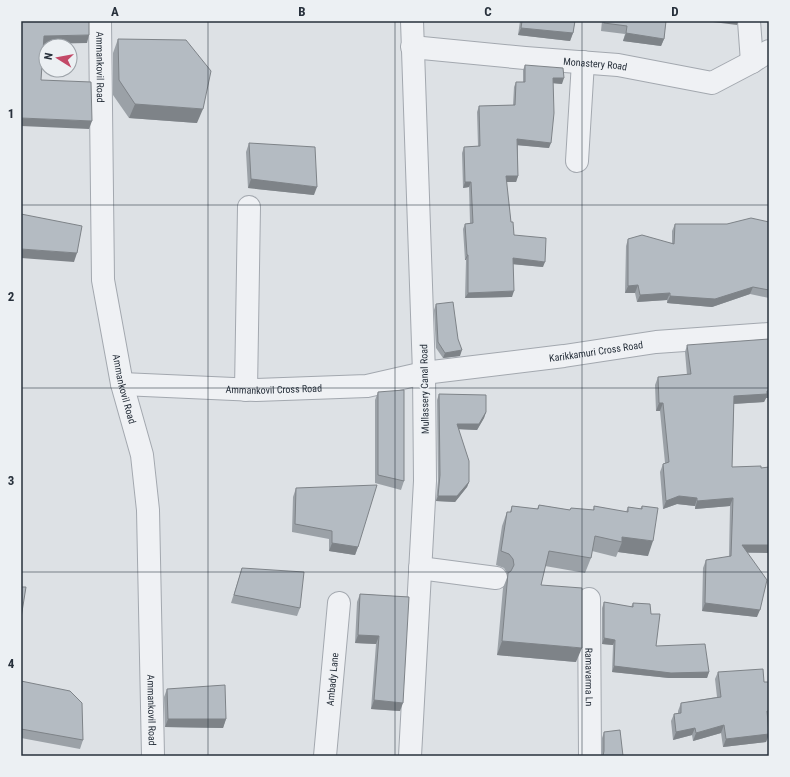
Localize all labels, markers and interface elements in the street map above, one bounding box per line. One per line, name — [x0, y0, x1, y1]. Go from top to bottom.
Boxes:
text: A — [111, 4, 119, 19]
text: B — [298, 4, 306, 19]
text: C — [484, 4, 492, 19]
text: D — [671, 4, 679, 19]
street label: Ammankovil Road — [94, 31, 106, 103]
north arrow — [38, 38, 78, 78]
text: N — [42, 51, 56, 61]
street label: Monastery Road — [563, 56, 628, 73]
text: 1 — [8, 106, 14, 121]
text: 2 — [8, 289, 15, 304]
street label: Karikkamuri Cross Road — [548, 339, 644, 364]
street label: Mullassery Canal Road — [418, 344, 431, 434]
street label: Ammankovil Road — [111, 353, 138, 425]
street label: Ammankovil Cross Road — [225, 383, 322, 396]
text: 3 — [8, 473, 14, 488]
street label: Ramavarma Ln — [583, 648, 595, 707]
street label: Ambady Lane — [325, 652, 340, 707]
text: 4 — [8, 656, 15, 671]
street label: Ammankovil Road — [145, 674, 158, 746]

